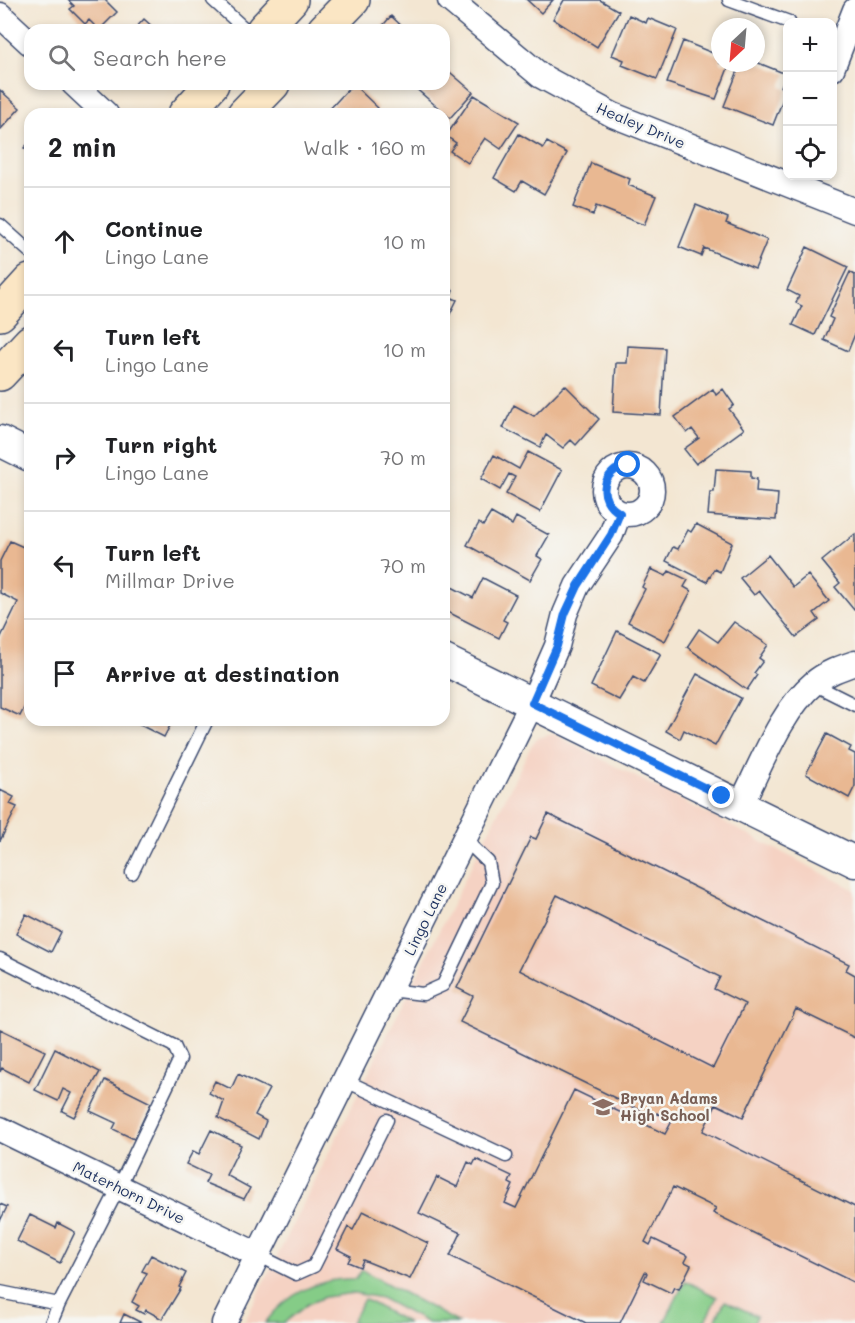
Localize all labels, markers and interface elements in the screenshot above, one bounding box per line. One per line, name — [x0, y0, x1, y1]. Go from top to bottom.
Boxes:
north arrow — [711, 18, 765, 72]
map controls — [783, 18, 837, 180]
button: + — [783, 18, 837, 72]
search box — [24, 24, 450, 90]
icon: search — [45, 41, 78, 74]
text: Search here — [93, 43, 227, 72]
button: − — [783, 72, 837, 126]
street label: Healey Drive — [594, 97, 688, 153]
button: locate — [783, 126, 837, 180]
text: 2 min — [48, 130, 116, 164]
text: Walk · 160 m — [303, 134, 426, 160]
text: Continue — [105, 214, 203, 243]
icon: ahead — [48, 225, 81, 258]
text: 10 m — [382, 228, 426, 254]
text: Lingo Lane — [105, 243, 209, 269]
text: Turn left — [105, 322, 201, 351]
icon: left — [48, 333, 81, 366]
text: 10 m — [382, 336, 426, 362]
text: Lingo Lane — [105, 351, 209, 377]
text: Turn right — [105, 430, 217, 459]
icon: right — [48, 441, 81, 474]
text: 70 m — [380, 444, 426, 470]
route start — [614, 451, 640, 477]
text: Lingo Lane — [105, 459, 209, 485]
text: Turn left — [105, 538, 201, 567]
icon: left — [48, 549, 81, 582]
text: 70 m — [380, 552, 426, 578]
text: Millmar Drive — [105, 567, 235, 593]
icon: arrive — [48, 657, 81, 690]
text: Arrive at destination — [105, 659, 340, 688]
route end — [708, 782, 734, 808]
street label: Lingo Lane — [399, 880, 451, 958]
place label: Bryan Adams High School — [620, 1088, 718, 1125]
school or university icon: Bryan Adams High School — [591, 1095, 615, 1119]
street label: Materhorn Drive — [70, 1156, 188, 1228]

